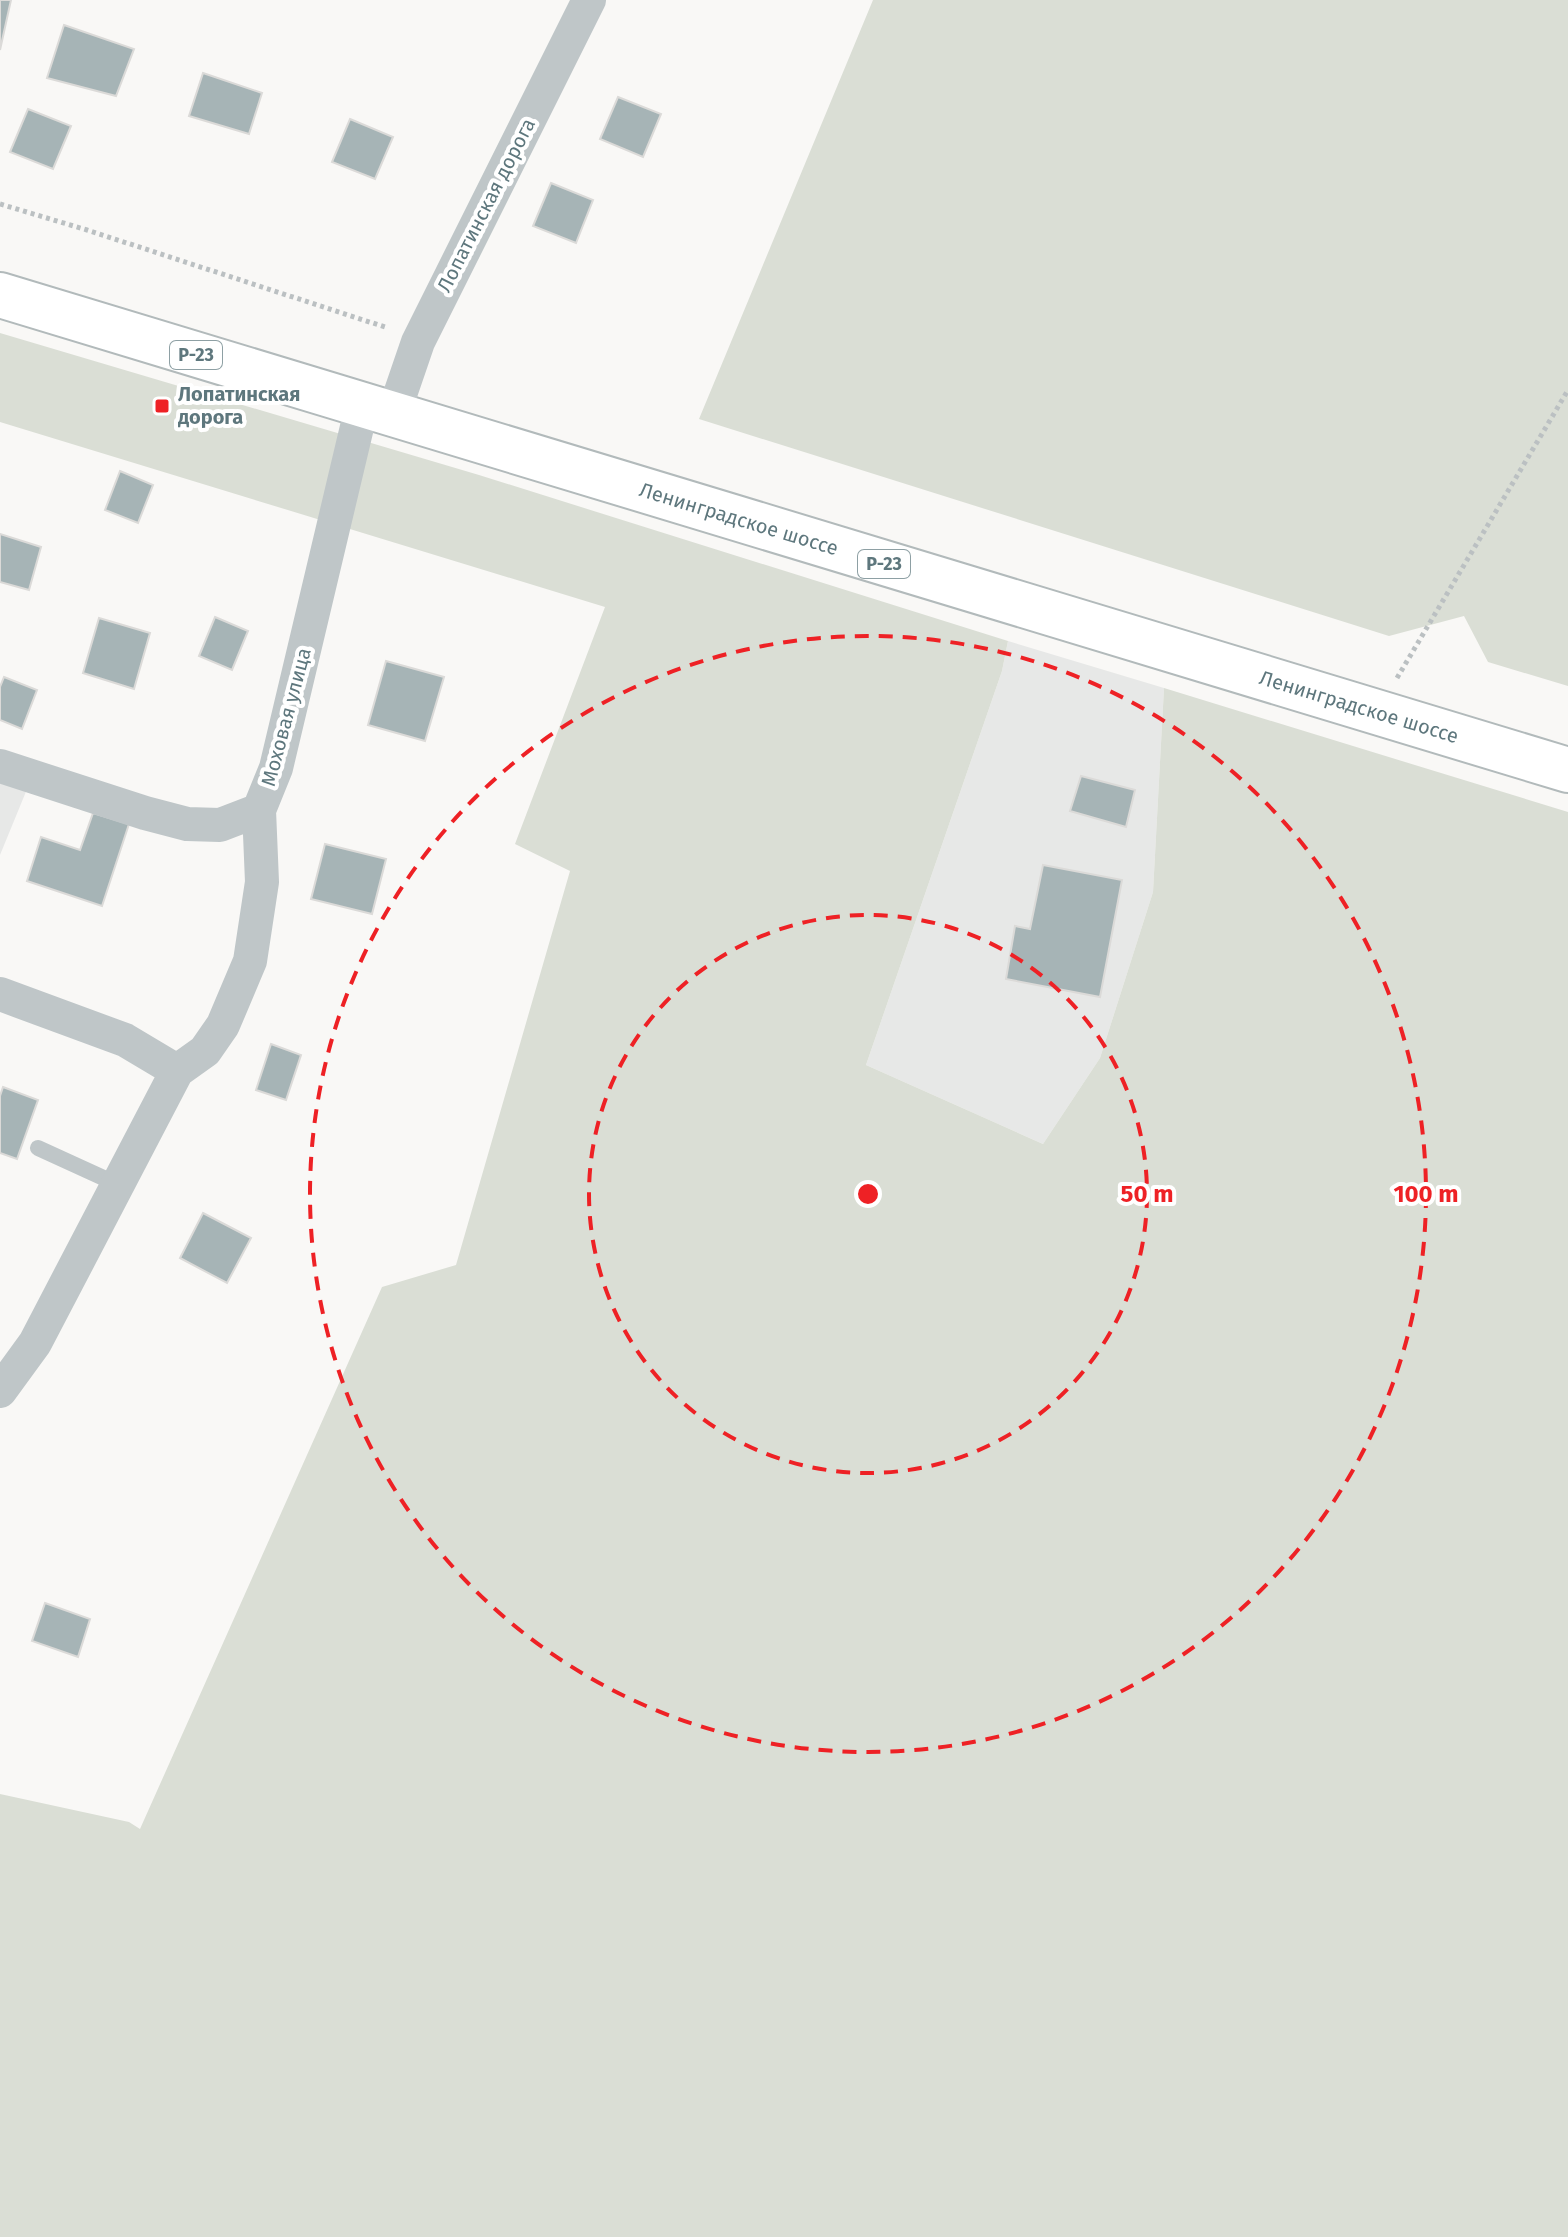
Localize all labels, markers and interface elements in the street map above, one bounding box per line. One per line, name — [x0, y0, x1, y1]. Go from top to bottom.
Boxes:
street label: Лопатинская дорога — [432, 114, 540, 296]
road number: Р-23 — [170, 341, 222, 369]
place label: Лопатинcкая дорога — [178, 382, 300, 429]
marker: Лопатинcкая дорога — [153, 397, 171, 415]
street label: Ленинградское шоссе — [636, 477, 841, 560]
road number: Р-23 — [858, 550, 910, 578]
street label: Моховая улица — [256, 645, 316, 789]
street label: Ленинградское шоссе — [1257, 665, 1461, 748]
centre of rings — [854, 1180, 882, 1208]
text: 50 m — [1121, 1180, 1173, 1208]
text: 100 m — [1393, 1180, 1459, 1208]

